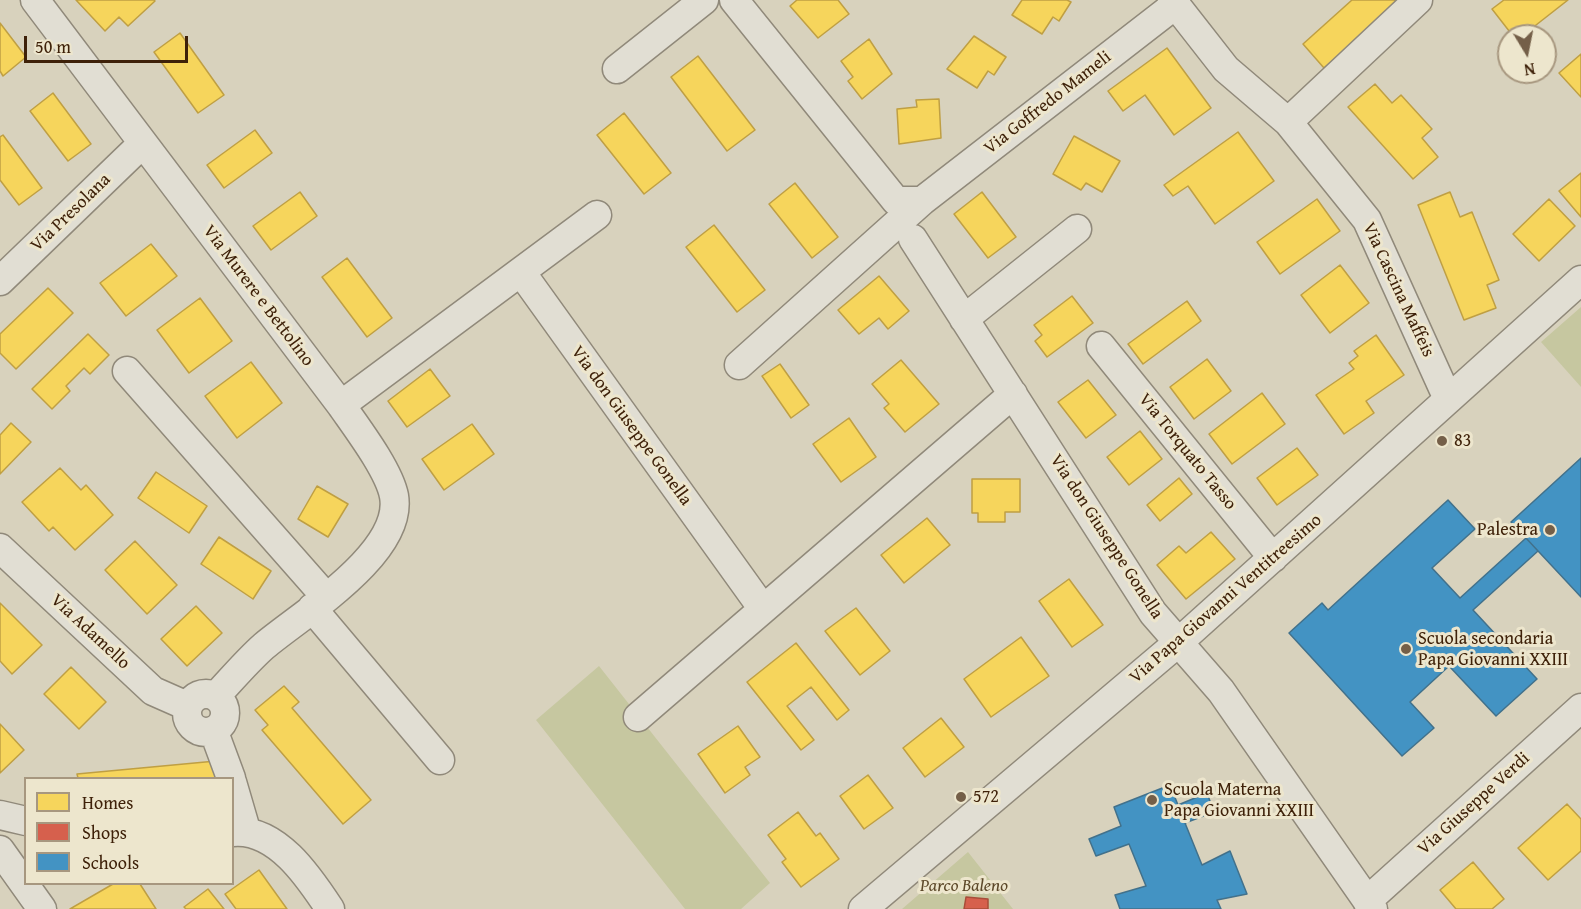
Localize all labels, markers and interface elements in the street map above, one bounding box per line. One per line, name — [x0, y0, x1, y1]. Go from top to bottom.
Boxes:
scale bar — [27, 24, 190, 62]
north arrow — [1497, 24, 1557, 84]
text: 50 m — [35, 33, 71, 60]
street label: Via Goffredo Mameli — [980, 47, 1116, 159]
text: N — [1522, 57, 1537, 83]
street label: Via Presolana — [26, 169, 116, 257]
street label: Via Cascina Maffeis — [1357, 219, 1439, 361]
street label: Via Murere e Bettolino — [198, 221, 318, 371]
street label: Via don Giuseppe Gonella — [566, 342, 696, 510]
street label: Via Torquato Tasso — [1133, 389, 1241, 515]
place label: 83 — [1454, 430, 1471, 452]
marker: 83 — [1435, 434, 1449, 448]
street label: Via don Giuseppe Gonella — [1045, 451, 1167, 623]
street label: Via Papa Giovanni Ventitreesimo — [1125, 510, 1327, 688]
place label: Palestra — [1477, 519, 1538, 541]
marker: Palestra — [1543, 523, 1557, 537]
street label: Via Adamello — [46, 590, 134, 674]
place label: Scuola secondaria Papa Giovanni XXIII — [1418, 628, 1568, 670]
marker: Scuola secondaria Papa Giovanni XXIII — [1399, 642, 1413, 656]
street label: Via Giuseppe Verdi — [1414, 748, 1534, 860]
legend — [24, 777, 234, 885]
place label: Scuola Materna Papa Giovanni XXIII — [1164, 779, 1314, 822]
place label: 572 — [973, 786, 999, 808]
text: Homes — [82, 789, 133, 816]
marker: 572 — [954, 790, 968, 804]
marker: Scuola Materna Papa Giovanni XXIII — [1145, 793, 1159, 807]
text: Shops — [82, 819, 127, 846]
text: Schools — [82, 849, 139, 876]
park label: Parco Baleno — [920, 875, 1008, 897]

